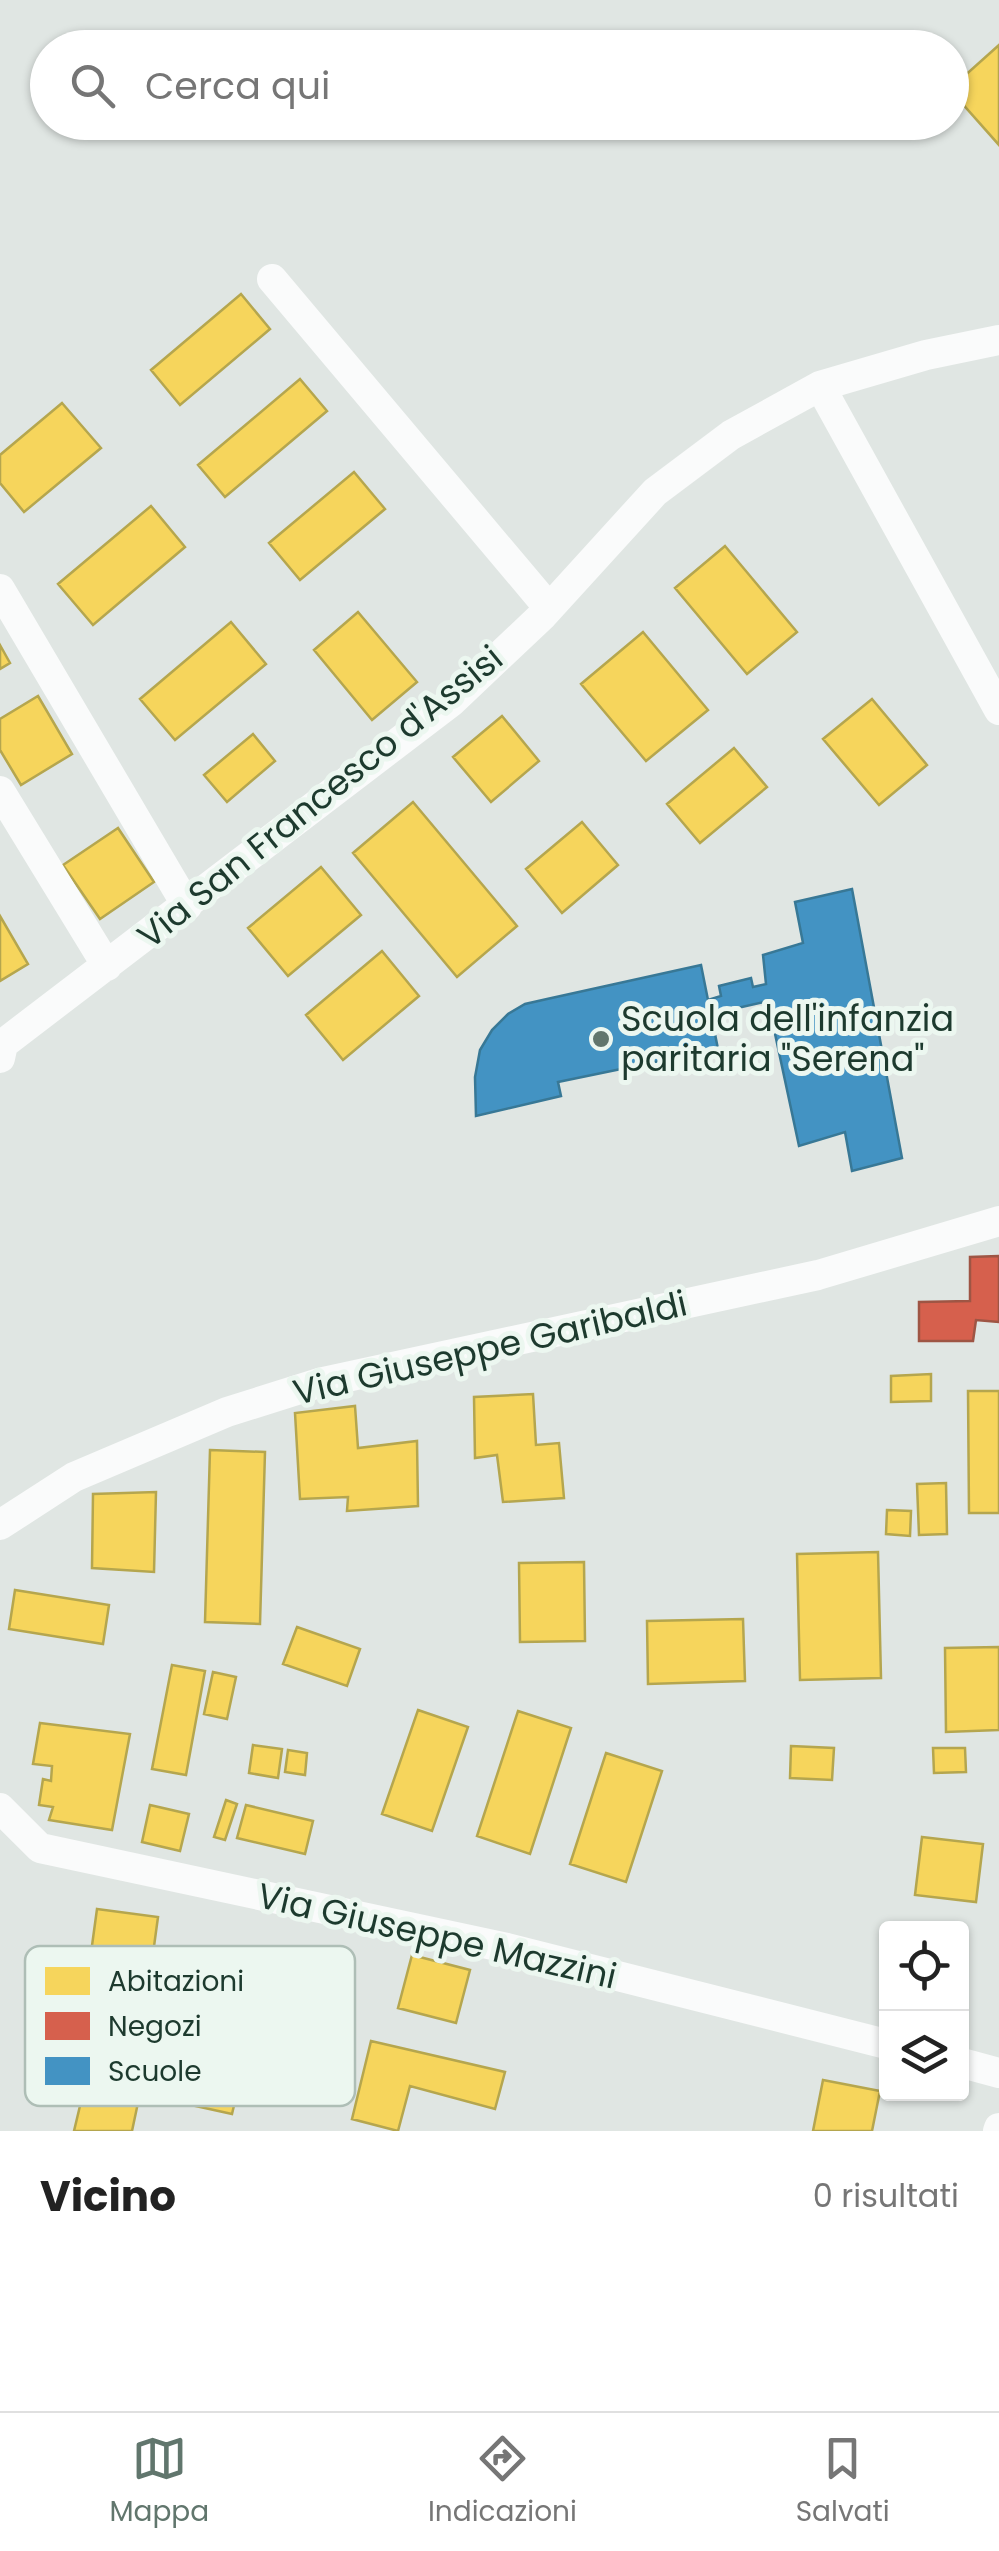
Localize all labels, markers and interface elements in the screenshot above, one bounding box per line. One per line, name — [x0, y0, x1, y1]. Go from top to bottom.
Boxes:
search box — [30, 30, 969, 140]
icon: search — [65, 58, 120, 113]
text: Cerca qui — [145, 59, 330, 112]
street label: Via San Francesco d'Assisi — [127, 634, 513, 959]
place label: Scuola dell'infanzia paritaria "Serena" — [621, 994, 954, 1083]
marker: Scuola dell'infanzia paritaria "Serena" — [590, 1028, 612, 1050]
street label: Via Giuseppe Garibaldi — [288, 1278, 692, 1417]
street label: Via Giuseppe Mazzini — [253, 1870, 621, 2001]
map controls — [879, 1921, 969, 2101]
button: locate — [879, 1921, 969, 2011]
legend — [25, 1946, 355, 2106]
text: Abitazioni — [108, 1962, 244, 2001]
text: Negozi — [108, 2007, 202, 2046]
button: layers — [879, 2011, 969, 2101]
text: Scuole — [108, 2052, 202, 2091]
text: Vicino — [40, 2167, 176, 2226]
text: 0 risultati — [813, 2173, 959, 2218]
tab: Mappa — [109, 2431, 209, 2533]
tab: Indicazioni — [428, 2431, 577, 2533]
tab: Salvati — [796, 2431, 890, 2533]

